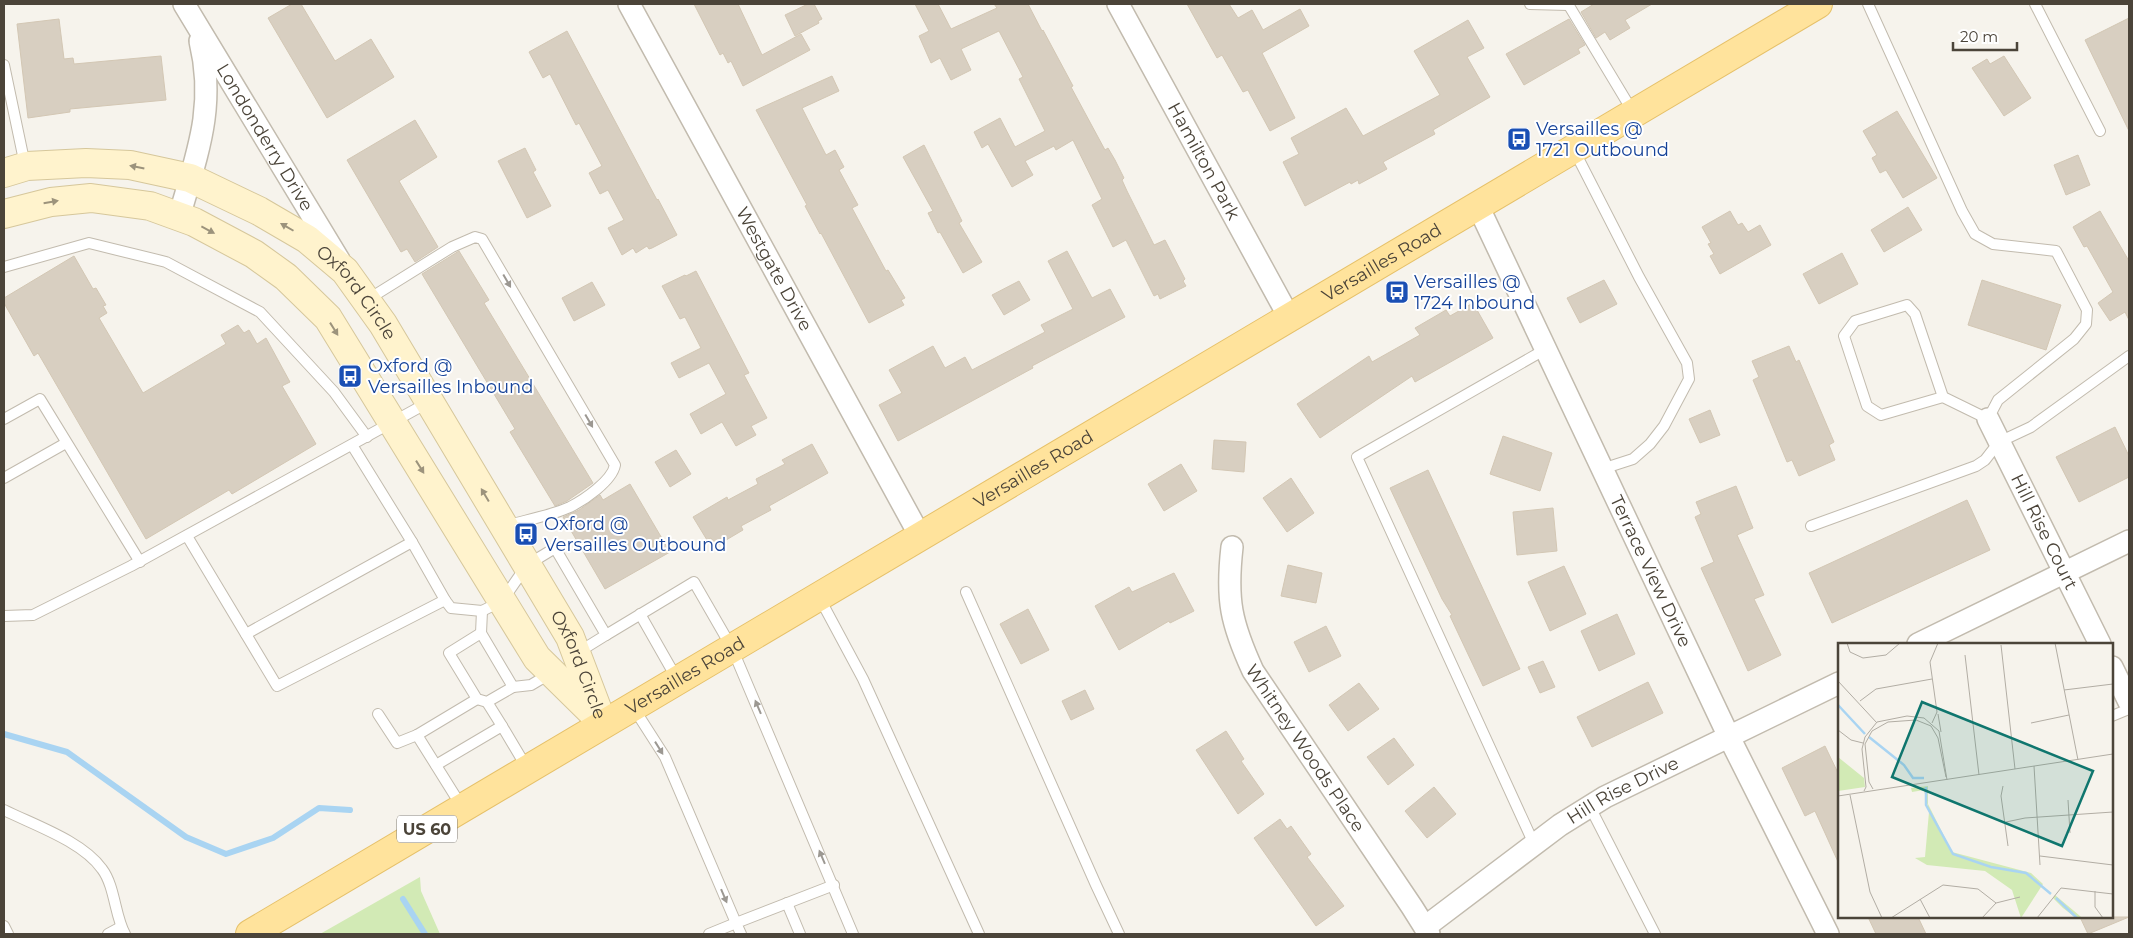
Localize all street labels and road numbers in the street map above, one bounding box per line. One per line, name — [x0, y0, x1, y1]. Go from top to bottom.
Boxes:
street label: Londonderry Drive — [212, 60, 318, 215]
street label: Hamilton Park — [1163, 99, 1245, 224]
street label: Westgate Drive — [731, 203, 817, 335]
street label: Versailles Road — [1318, 219, 1446, 307]
street label: Oxford Circle — [312, 240, 401, 344]
street label: Versailles Road — [970, 425, 1097, 513]
street label: Hill Rise Court — [2006, 470, 2082, 593]
street label: Terrace View Drive — [1605, 492, 1696, 651]
street label: Oxford Circle — [546, 606, 611, 722]
street label: Versailles Road — [622, 632, 749, 720]
street label: Whitney Woods Place — [1241, 660, 1369, 836]
street label: Hill Rise Drive — [1563, 752, 1682, 829]
road number: US 60 — [397, 816, 457, 842]

